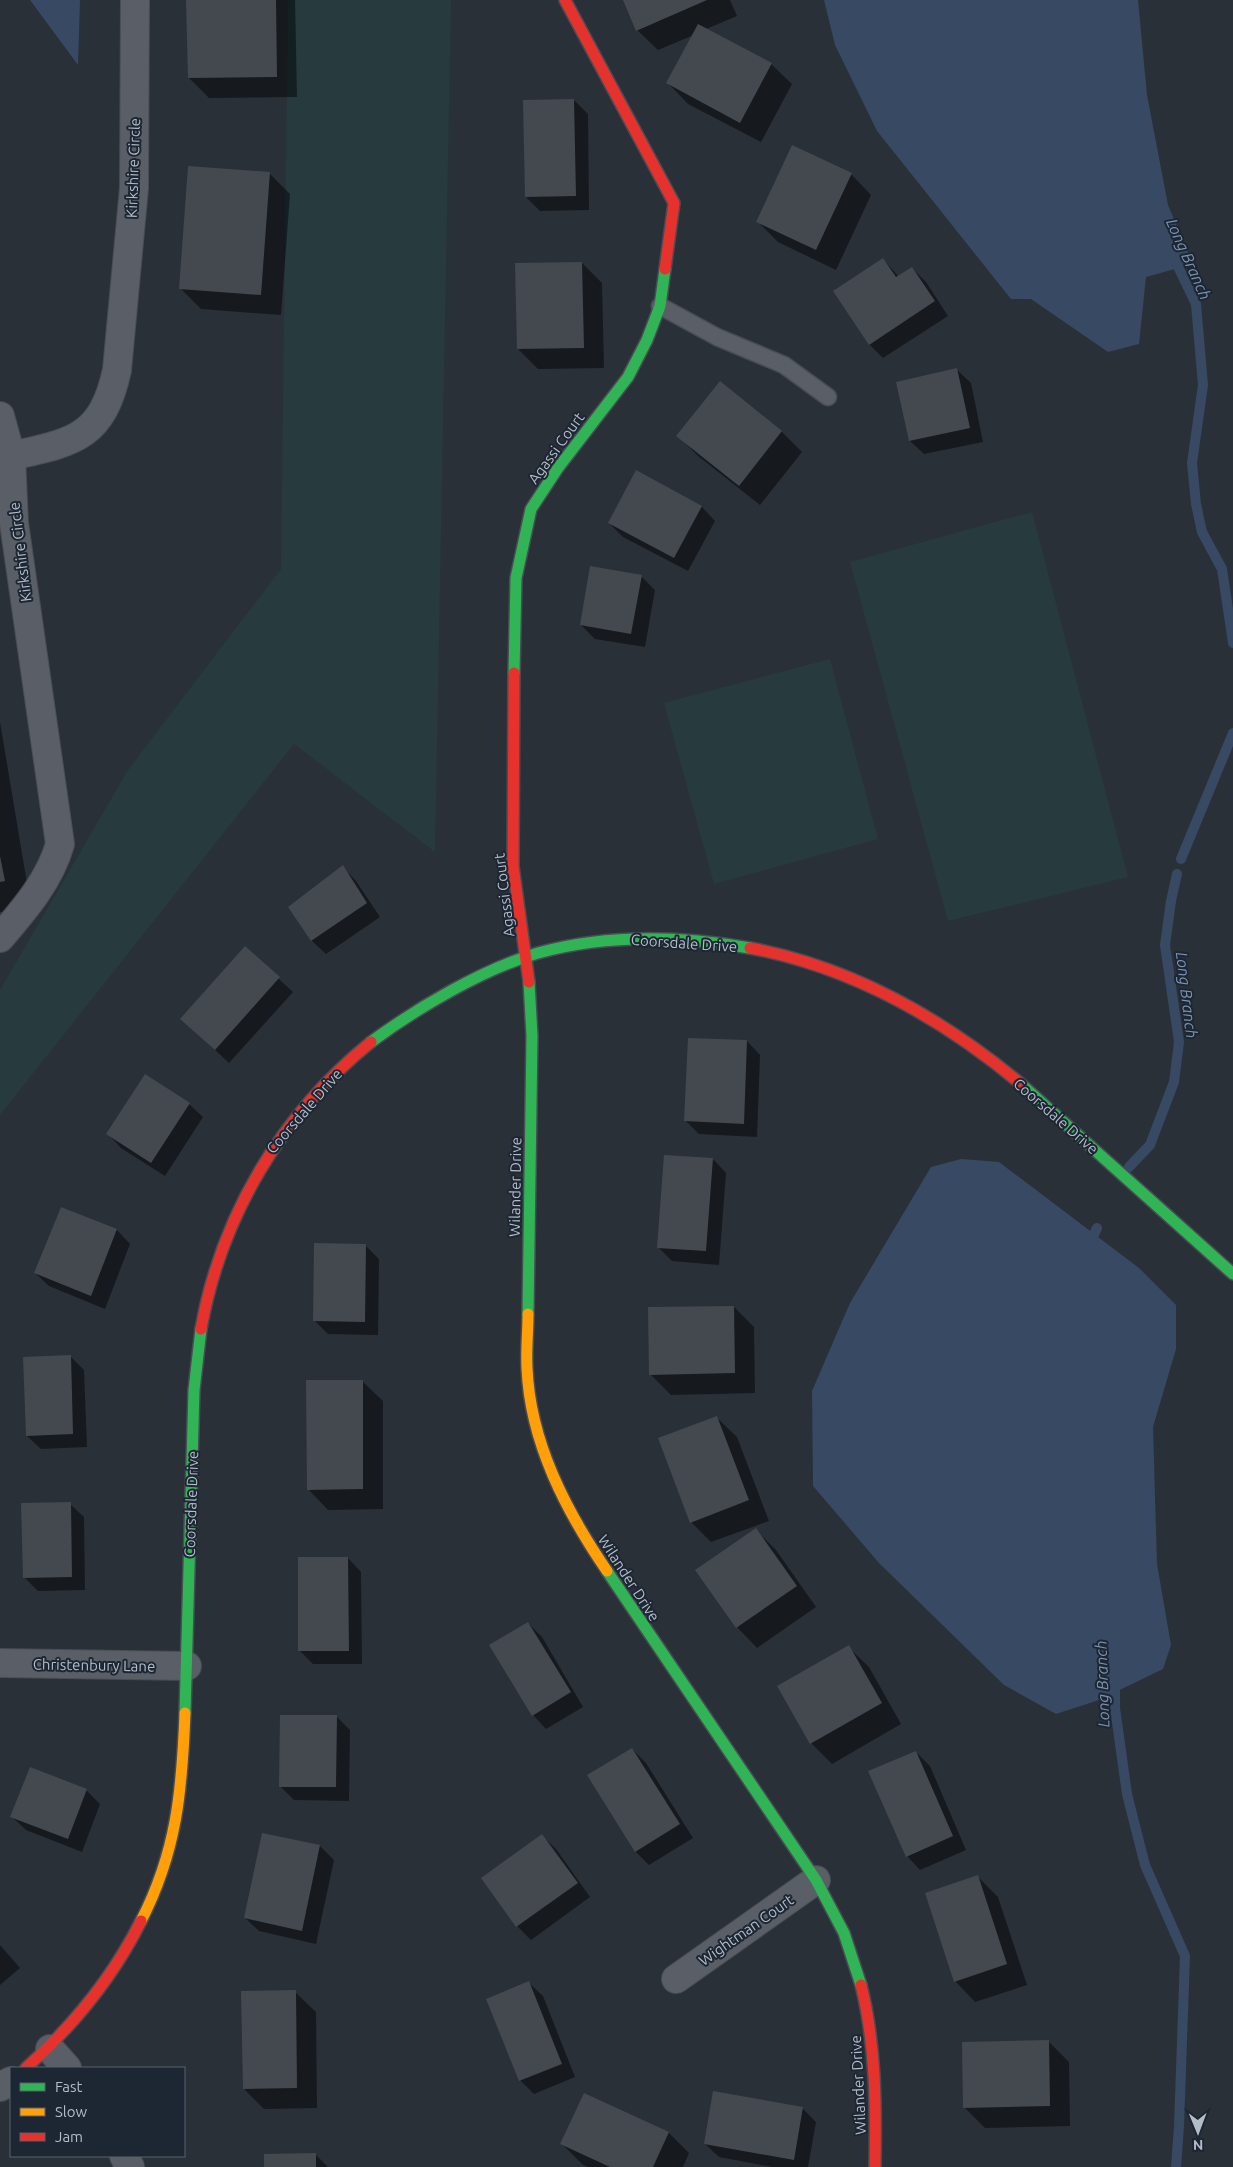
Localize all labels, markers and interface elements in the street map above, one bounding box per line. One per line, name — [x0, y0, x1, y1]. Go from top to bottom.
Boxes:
street label: Kirkshire Circle — [123, 118, 143, 218]
water label: Long Branch — [1163, 216, 1215, 302]
street label: Agassi Court — [524, 409, 588, 487]
street label: Kirkshire Circle — [5, 501, 35, 603]
street label: Agassi Court — [490, 852, 518, 938]
street label: Coorsdale Drive — [630, 931, 738, 955]
water label: Long Branch — [1173, 951, 1201, 1039]
street label: Coorsdale Drive — [263, 1065, 345, 1157]
street label: Coorsdale Drive — [1010, 1075, 1102, 1157]
street label: Wilander Drive — [506, 1137, 524, 1237]
street label: Coorsdale Drive — [181, 1450, 201, 1558]
street label: Wilander Drive — [595, 1532, 663, 1624]
water label: Long Branch — [1091, 1640, 1113, 1728]
street label: Christenbury Lane — [33, 1655, 155, 1675]
street label: Wightman Court — [695, 1891, 797, 1969]
street label: Wilander Drive — [847, 2035, 869, 2135]
legend — [10, 2067, 185, 2157]
text: Fast — [55, 2078, 83, 2095]
text: Slow — [55, 2103, 88, 2120]
north arrow — [1173, 2107, 1223, 2157]
text: Jam — [55, 2128, 83, 2145]
text: N — [1193, 2137, 1204, 2153]

